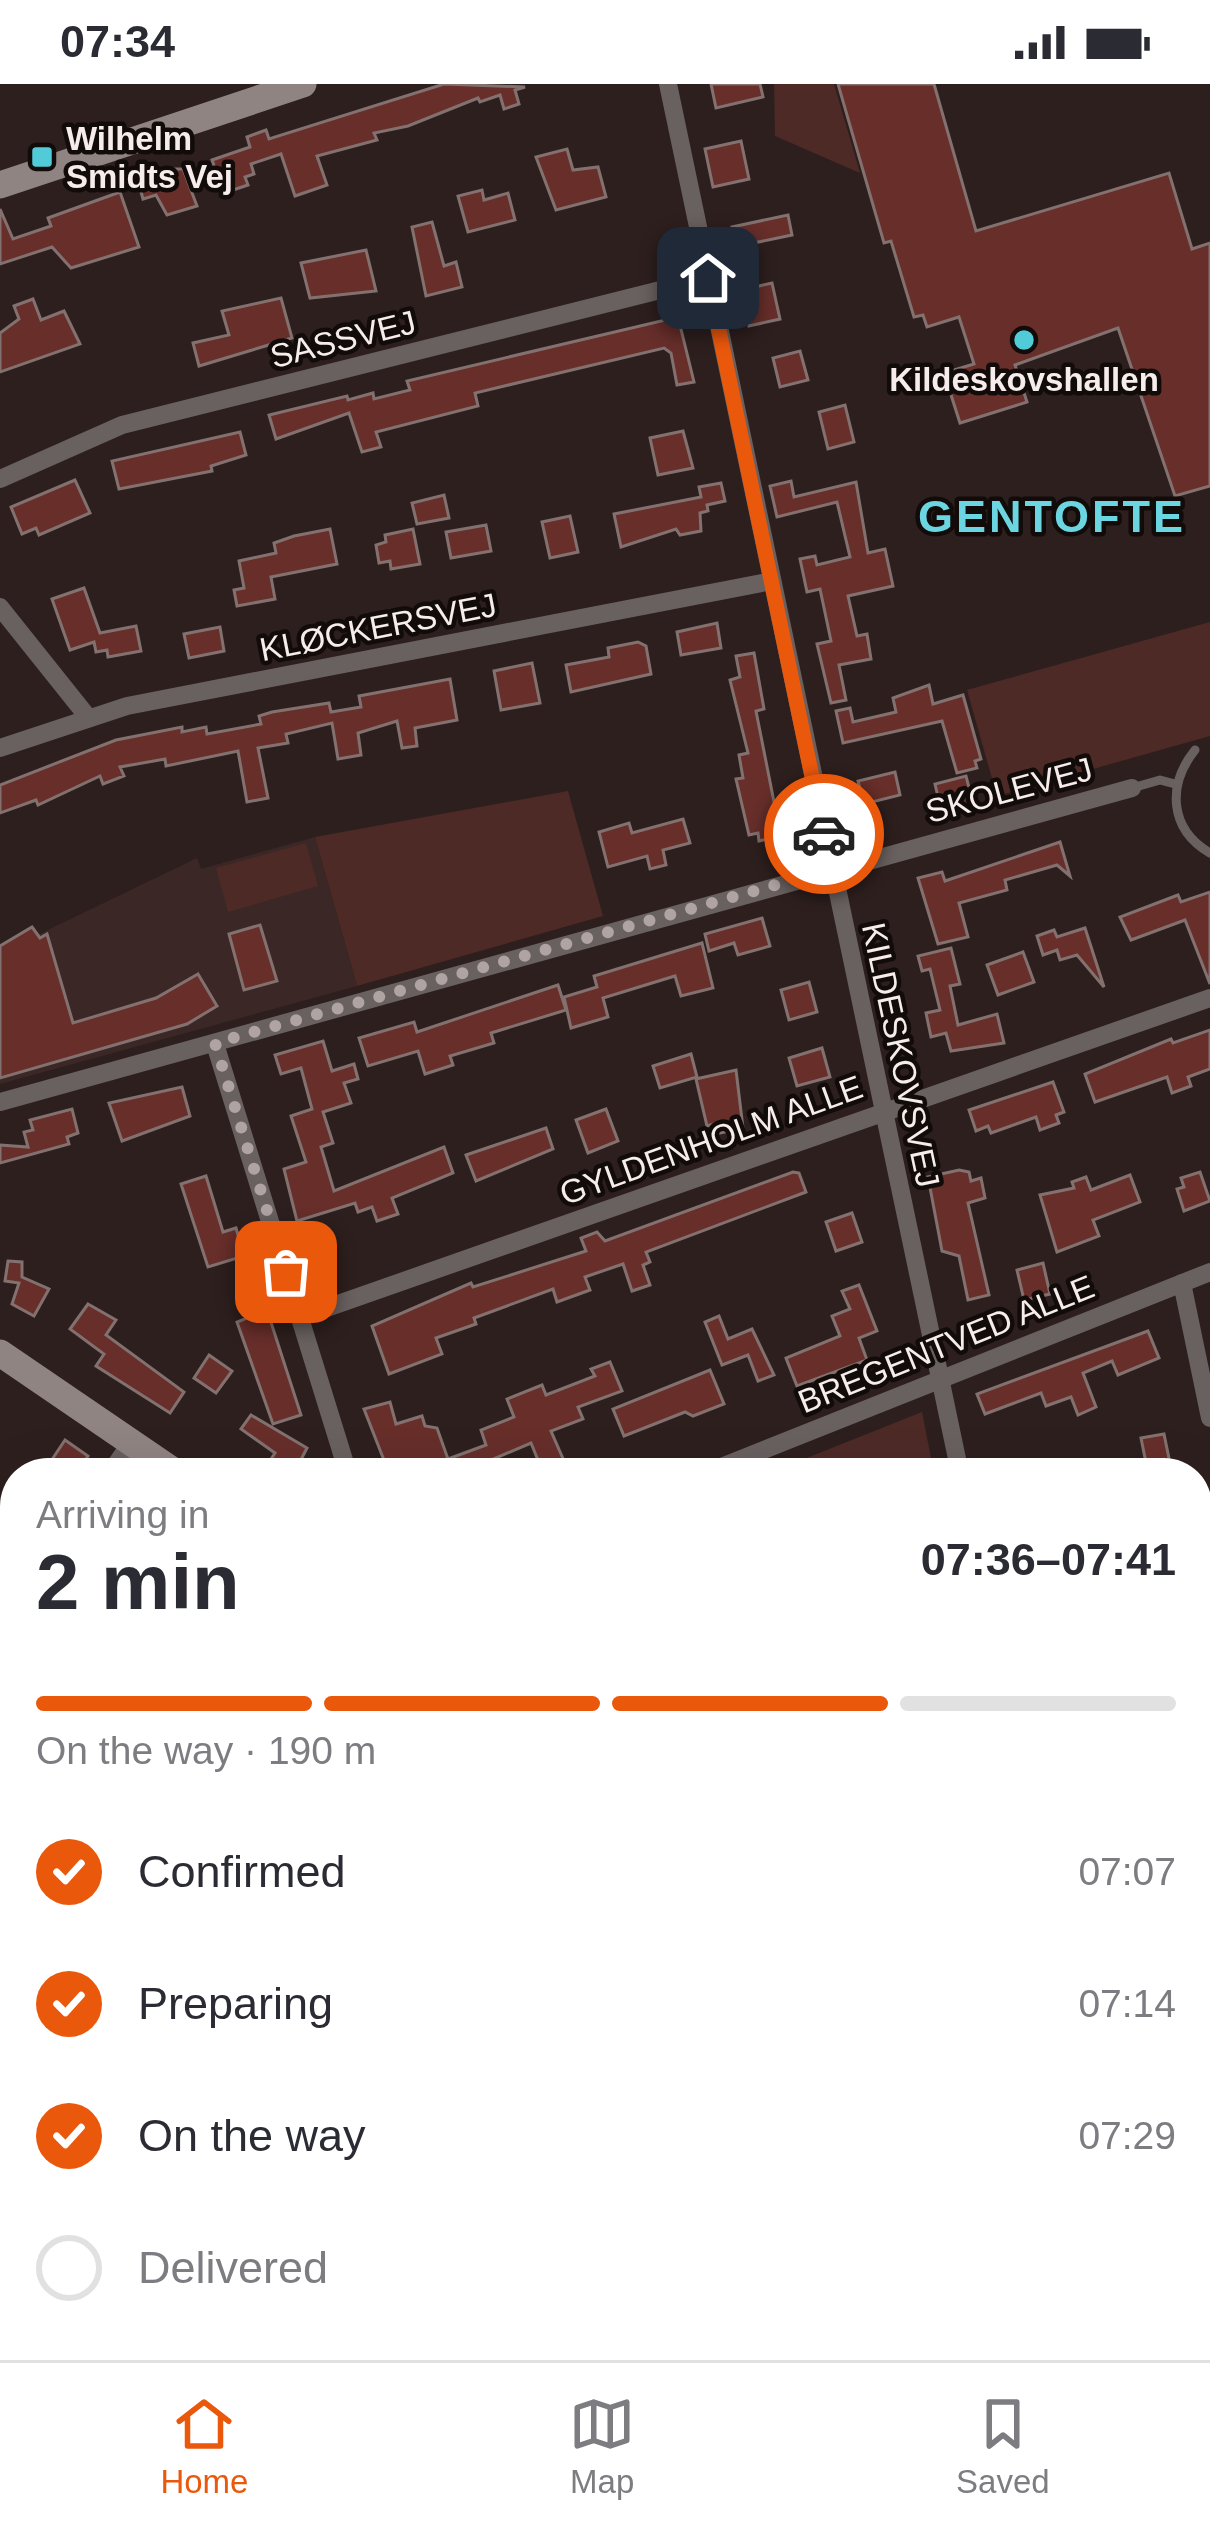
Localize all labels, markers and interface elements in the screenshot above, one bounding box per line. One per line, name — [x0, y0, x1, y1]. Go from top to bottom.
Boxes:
text: 07:34 — [60, 16, 175, 67]
place label: Wilhelm Smidts Vej — [66, 120, 233, 195]
marker: Wilhelm Smidts Vej — [29, 144, 55, 170]
pin — [657, 227, 759, 329]
icon: home — [675, 245, 741, 311]
street label: SASSVEJ — [266, 303, 420, 375]
marker: Kildeskovshallen — [1011, 327, 1037, 353]
place label: Kildeskovshallen — [889, 361, 1159, 398]
district label: GENTOFTE — [918, 491, 1186, 542]
street label: KLØCKERSVEJ — [257, 586, 499, 668]
street label: SKOLEVEJ — [922, 750, 1096, 830]
courier — [764, 774, 884, 894]
icon: car — [791, 801, 857, 867]
street label: KILDESKOVSVEJ — [855, 919, 947, 1191]
street label: GYLDENHOLM ALLE — [555, 1068, 867, 1212]
pin — [235, 1221, 337, 1323]
icon: bag — [253, 1239, 319, 1305]
street label: BREGENTVED ALLE — [793, 1268, 1099, 1420]
text: Arriving in — [36, 1493, 209, 1536]
text: 07:36–07:41 — [921, 1534, 1176, 1585]
text: 2 min — [36, 1538, 240, 1626]
text: On the way · 190 m — [36, 1729, 376, 1772]
icon: check — [36, 1839, 102, 1905]
text: Confirmed — [138, 1846, 346, 1897]
text: 07:07 — [1078, 1850, 1176, 1893]
icon: check — [36, 1971, 102, 2037]
text: Preparing — [138, 1978, 333, 2029]
text: 07:14 — [1078, 1982, 1176, 2025]
icon: check — [36, 2103, 102, 2169]
text: On the way — [138, 2110, 366, 2161]
text: 07:29 — [1078, 2114, 1176, 2157]
text: Delivered — [138, 2242, 328, 2293]
tab: Home — [160, 2391, 248, 2501]
tab: Map — [569, 2391, 635, 2501]
tab: Saved — [956, 2391, 1050, 2501]

